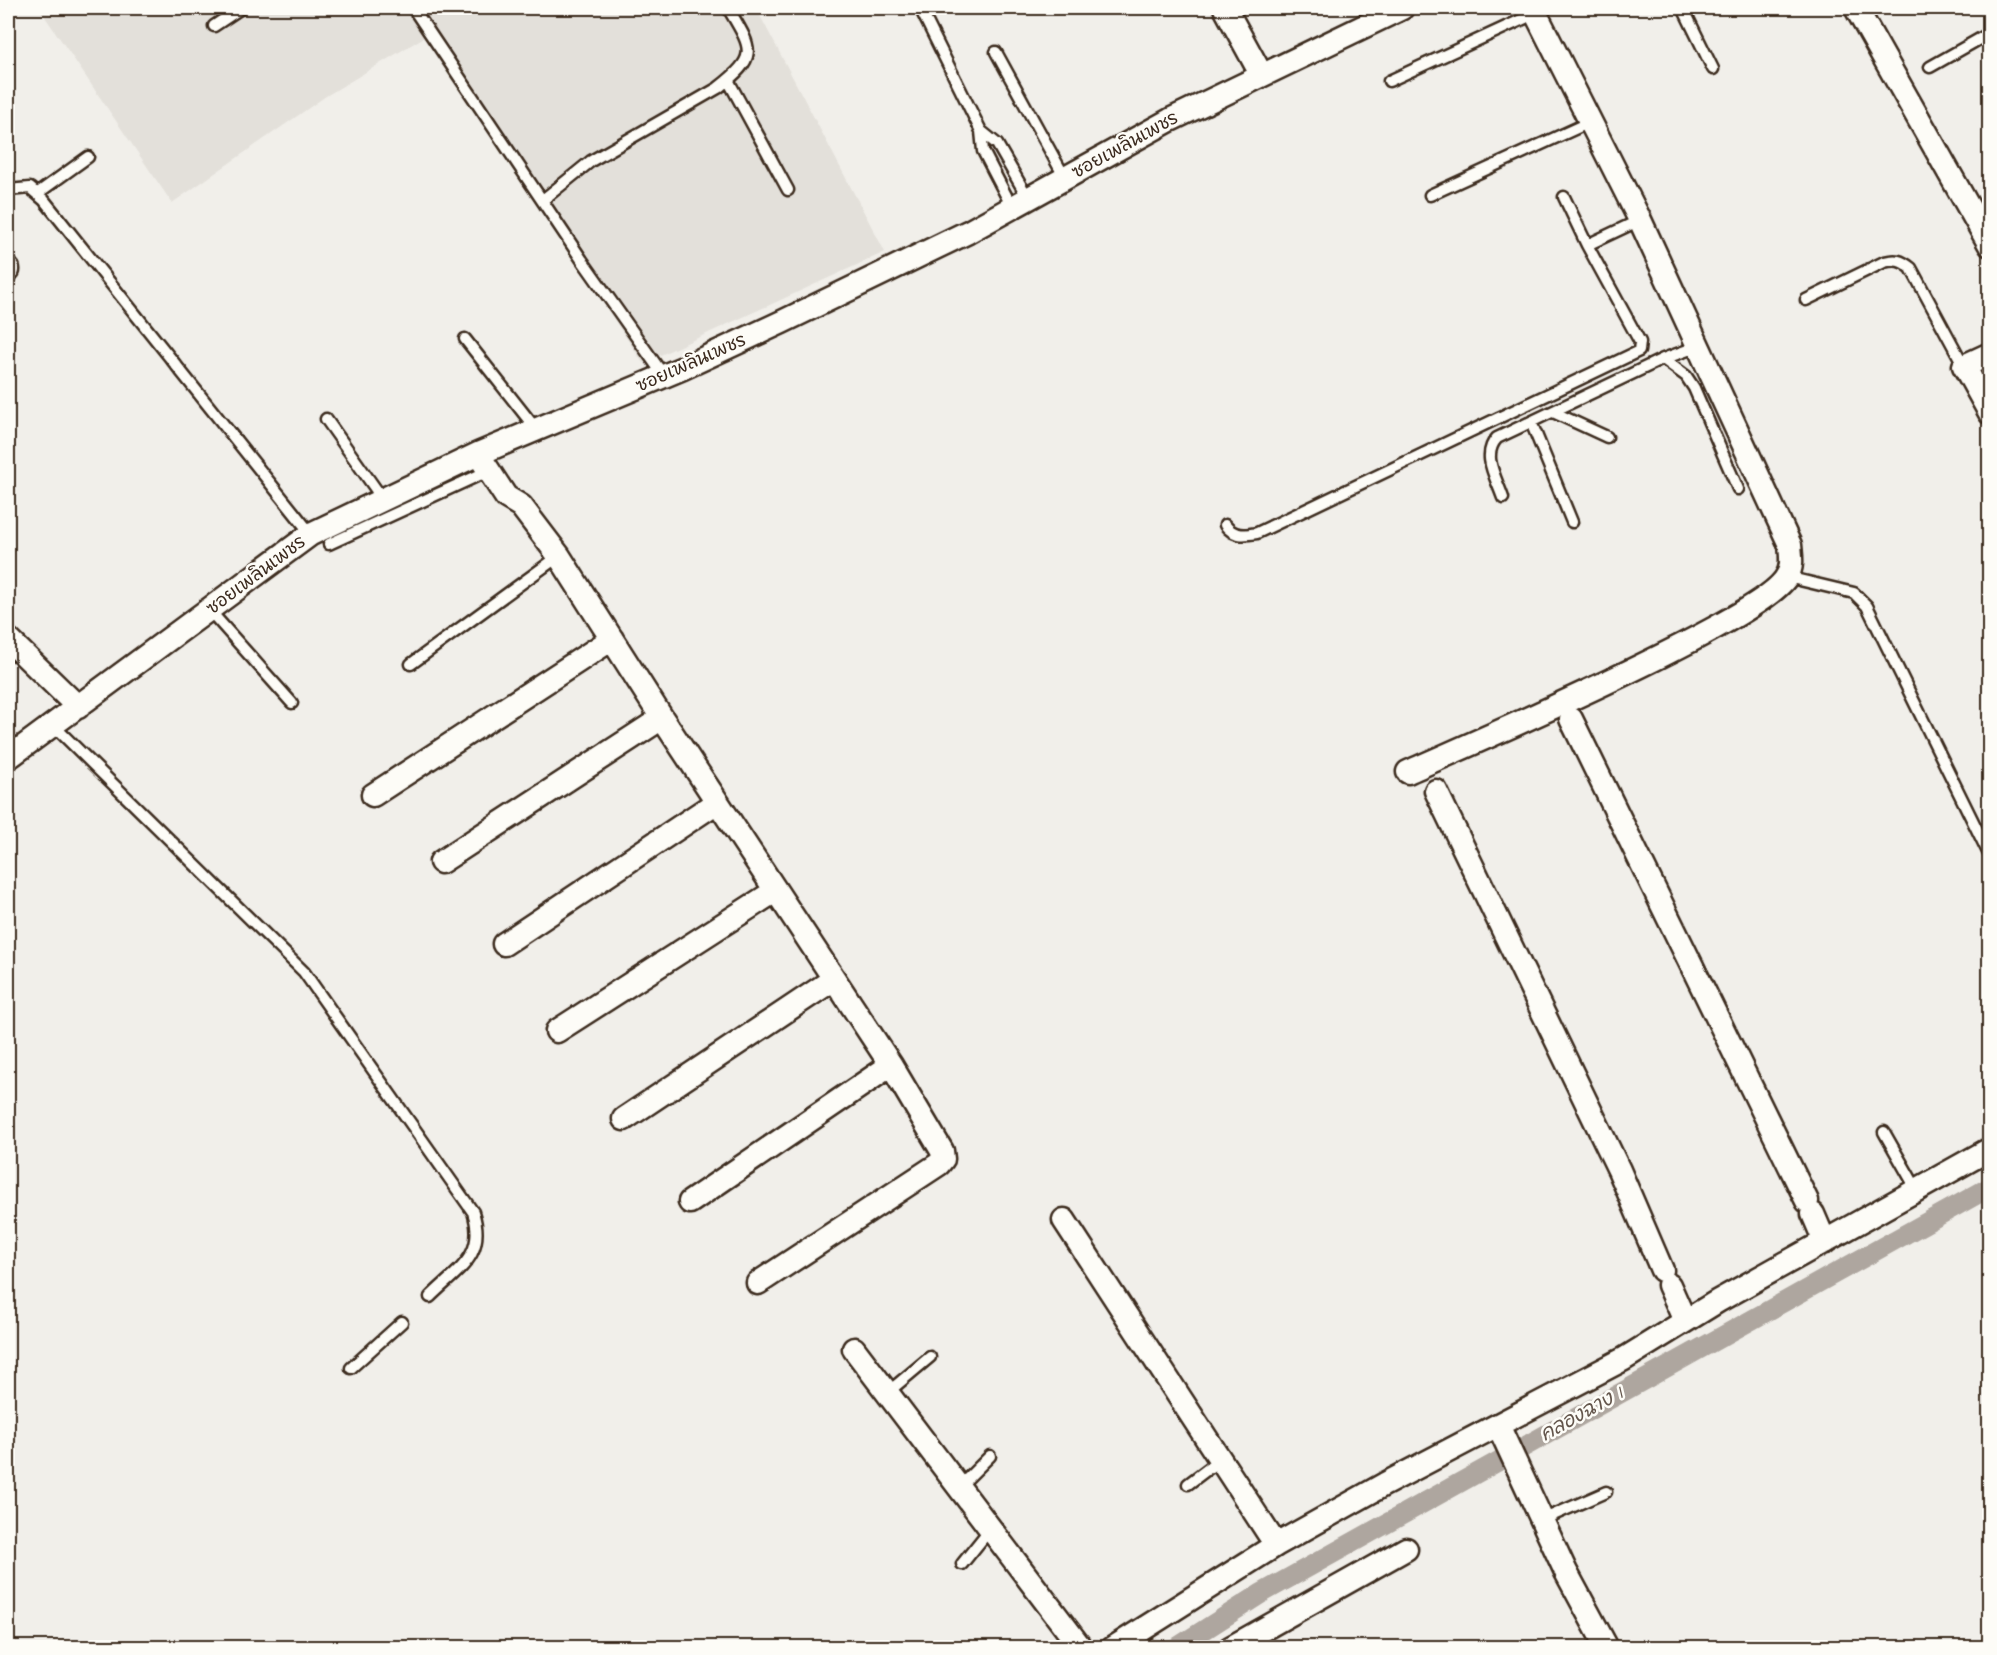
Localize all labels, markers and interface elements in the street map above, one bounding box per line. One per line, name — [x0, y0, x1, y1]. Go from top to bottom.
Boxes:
street label: ซอยเพลินเพชร — [1067, 105, 1183, 185]
street label: ซอยเพลินเพชร — [632, 328, 750, 398]
street label: ซอยเพลินเพชร — [201, 529, 311, 621]
water label: คลองฉาง 1 — [1535, 1379, 1629, 1448]

